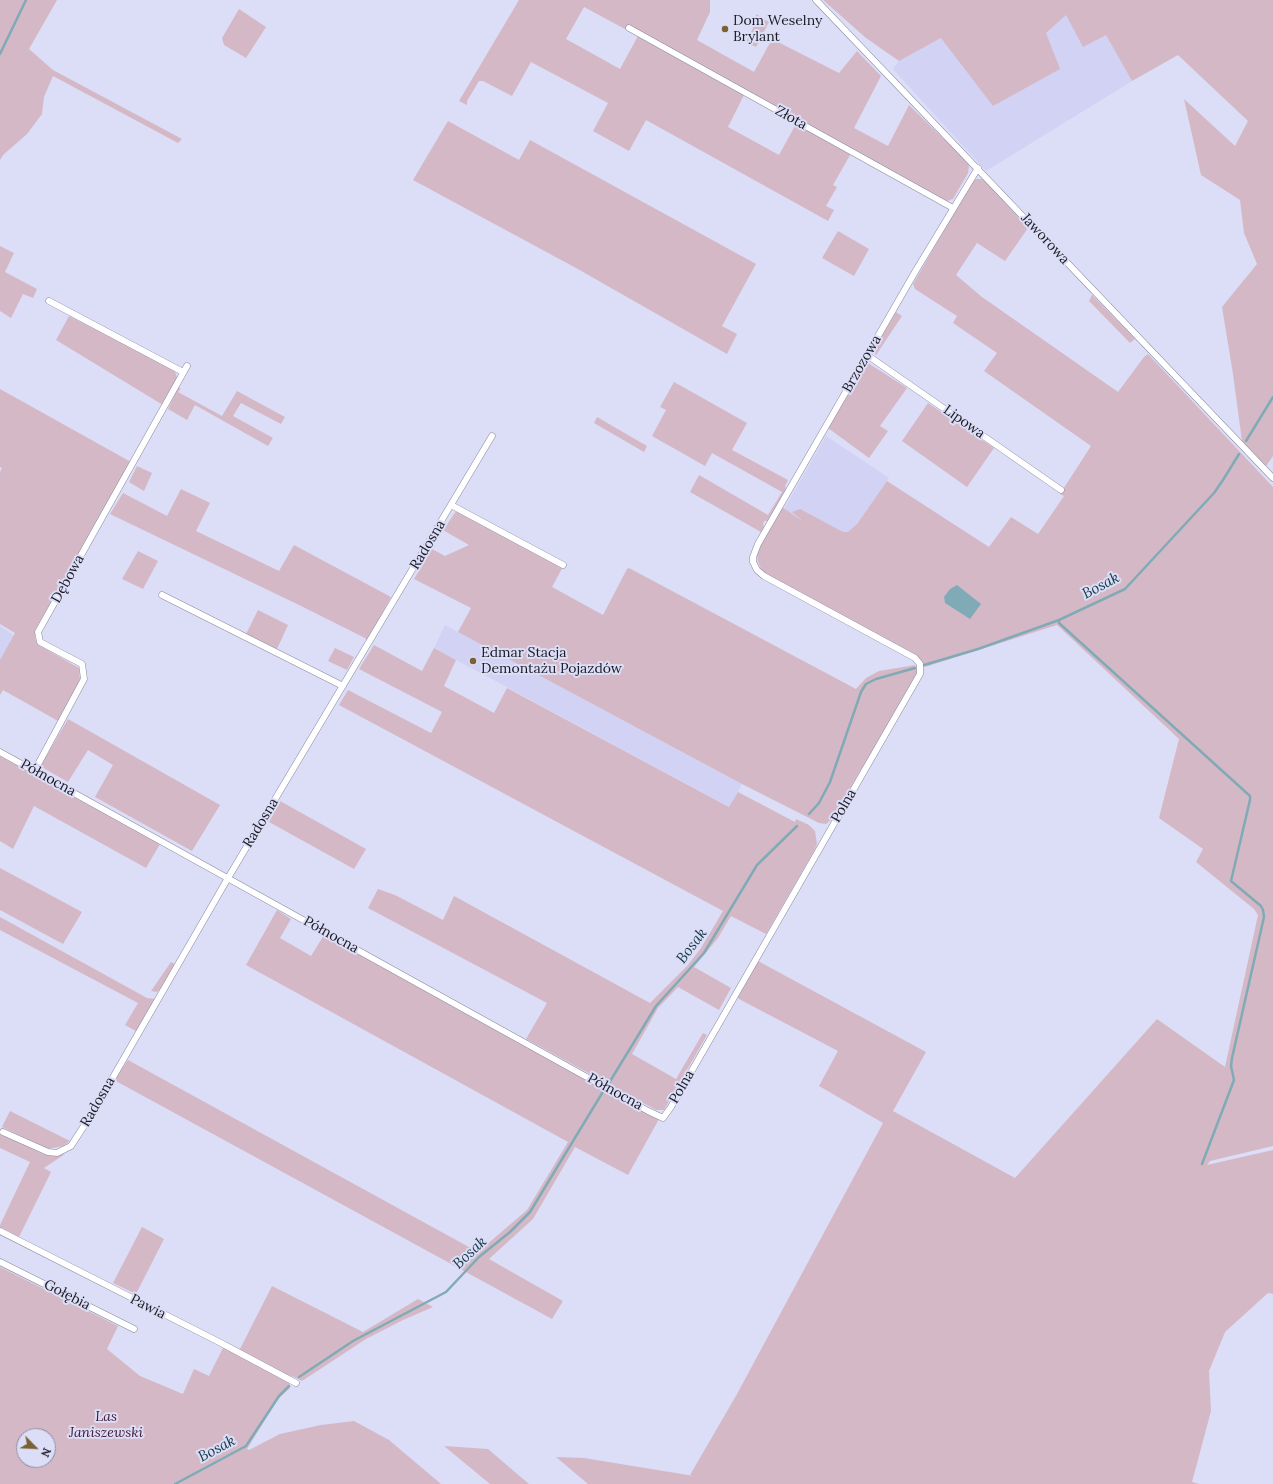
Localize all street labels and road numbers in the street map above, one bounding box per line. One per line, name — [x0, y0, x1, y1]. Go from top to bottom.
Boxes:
street label: Złota — [772, 103, 810, 133]
street label: Jaworowa — [1017, 210, 1073, 268]
street label: Brzozowa — [839, 332, 885, 396]
street label: Lipowa — [940, 402, 988, 442]
street label: Radosna — [407, 517, 449, 573]
street label: Dębowa — [48, 552, 88, 606]
street label: Północna — [17, 756, 79, 800]
street label: Polna — [828, 786, 860, 826]
street label: Radosna — [240, 795, 282, 851]
street label: Północna — [300, 913, 362, 957]
street label: Polna — [666, 1067, 698, 1107]
street label: Północna — [584, 1070, 646, 1114]
street label: Radosna — [77, 1074, 119, 1130]
street label: Gołębia — [41, 1276, 93, 1314]
street label: Pawia — [127, 1291, 169, 1323]

